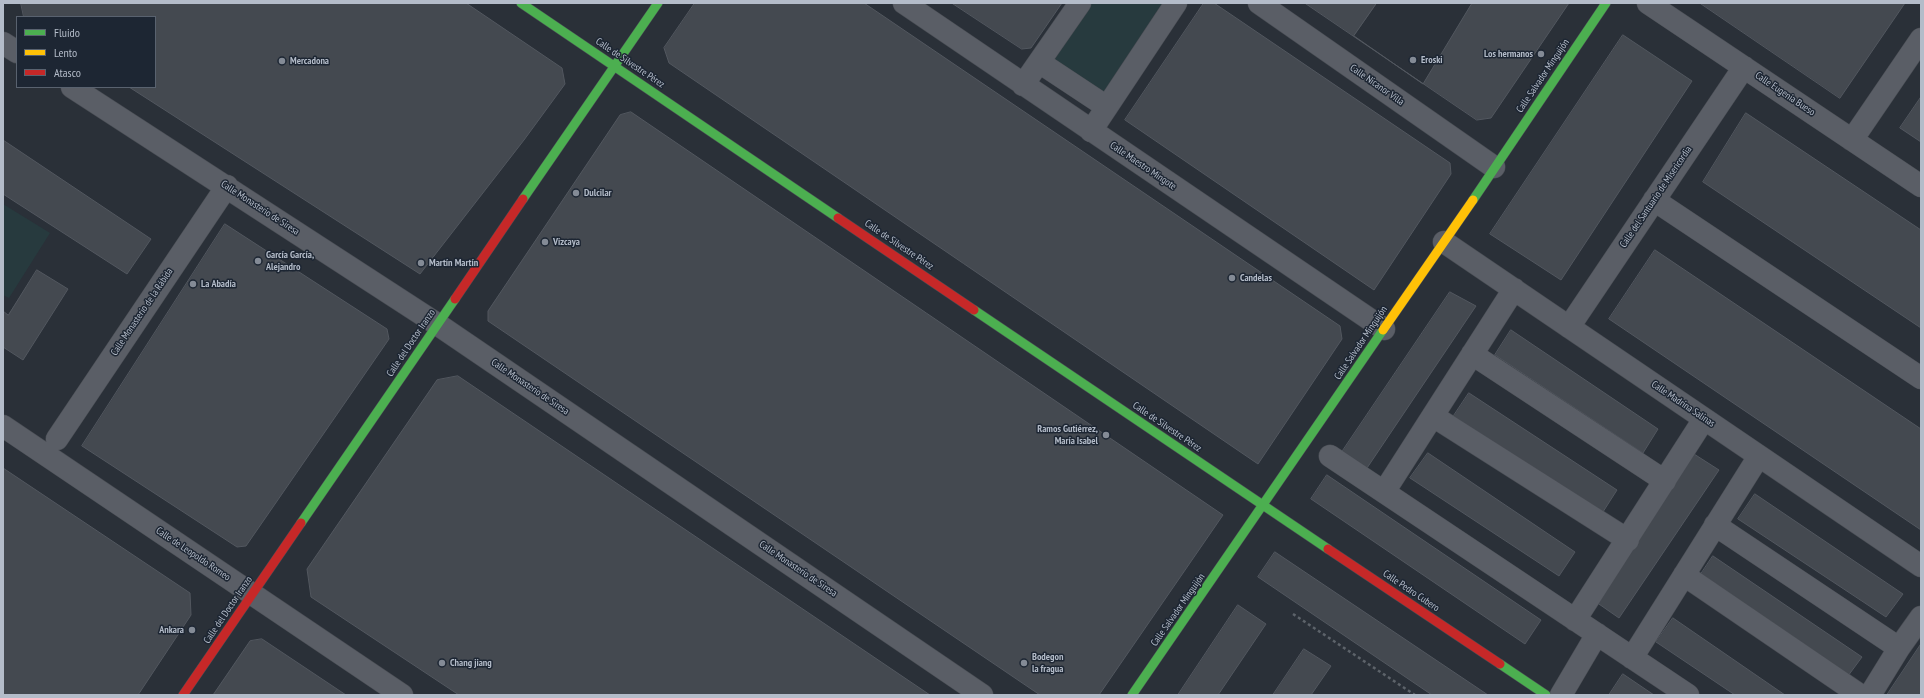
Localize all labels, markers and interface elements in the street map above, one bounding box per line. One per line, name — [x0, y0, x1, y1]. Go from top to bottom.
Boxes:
legend — [16, 16, 156, 88]
text: Fluido — [54, 25, 80, 40]
street label: Calle de Silvestre Pérez — [593, 35, 667, 91]
street label: Calle Salvador Minguijón — [1514, 37, 1572, 115]
text: Lento — [54, 45, 77, 60]
place label: Los hermanos — [1484, 48, 1533, 60]
marker: Los hermanos — [1536, 49, 1546, 59]
place label: Eroski — [1421, 54, 1443, 66]
place label: Mercadona — [290, 55, 329, 67]
marker: Eroski — [1408, 55, 1418, 65]
marker: Mercadona — [277, 56, 287, 66]
street label: Calle Nicanor Villa — [1348, 62, 1406, 108]
text: Atasco — [54, 65, 81, 80]
street label: Calle Eugenia Bueso — [1753, 69, 1817, 119]
street label: Calle Maestro Mingote — [1108, 139, 1178, 193]
street label: Calle del Santuario de Misericordia — [1618, 144, 1694, 250]
street label: Calle Monasterio de Siresa — [218, 178, 302, 238]
place label: Dulcilar — [584, 187, 611, 199]
marker: Dulcilar — [571, 188, 581, 198]
street label: Calle de Silvestre Pérez — [862, 217, 936, 273]
place label: Vizcaya — [553, 236, 580, 248]
marker: Vizcaya — [540, 237, 550, 247]
place label: García García, Alejandro — [266, 249, 314, 272]
marker: García García, Alejandro — [253, 256, 263, 266]
place label: Martín Martín — [429, 257, 478, 269]
marker: Martín Martín — [416, 258, 426, 268]
street label: Calle Monasterio de la Rábida — [108, 266, 176, 358]
place label: Candelas — [1240, 272, 1272, 284]
marker: Candelas — [1227, 273, 1237, 283]
place label: La Abadía — [201, 278, 236, 290]
marker: La Abadía — [188, 279, 198, 289]
street label: Calle Salvador Minguijón — [1332, 304, 1390, 382]
street label: Calle del Doctor Iranzo — [384, 307, 438, 379]
street label: Calle Monasterio de Siresa — [489, 357, 571, 417]
street label: Calle Madrina Salinas — [1649, 378, 1717, 430]
street label: Calle de Silvestre Pérez — [1130, 399, 1204, 455]
place label: Ramos Gutiérrez, María Isabel — [1037, 423, 1098, 446]
marker: Ramos Gutiérrez, María Isabel — [1101, 430, 1111, 440]
street label: Calle de Leopoldo Romeo — [153, 525, 233, 583]
street label: Calle Monasterio de Siresa — [757, 539, 839, 599]
street label: Calle Pedro Cubero — [1380, 568, 1442, 614]
street label: Calle Salvador Minguijón — [1148, 571, 1208, 649]
street label: Calle del Doctor Iranzo — [201, 574, 255, 646]
place label: Ankara — [159, 624, 184, 636]
marker: Ankara — [187, 625, 197, 635]
place label: Bodegon la fragua — [1032, 651, 1063, 674]
place label: Chang jiang — [450, 657, 492, 669]
marker: Chang jiang — [437, 658, 447, 668]
marker: Bodegon la fragua — [1019, 658, 1029, 668]

